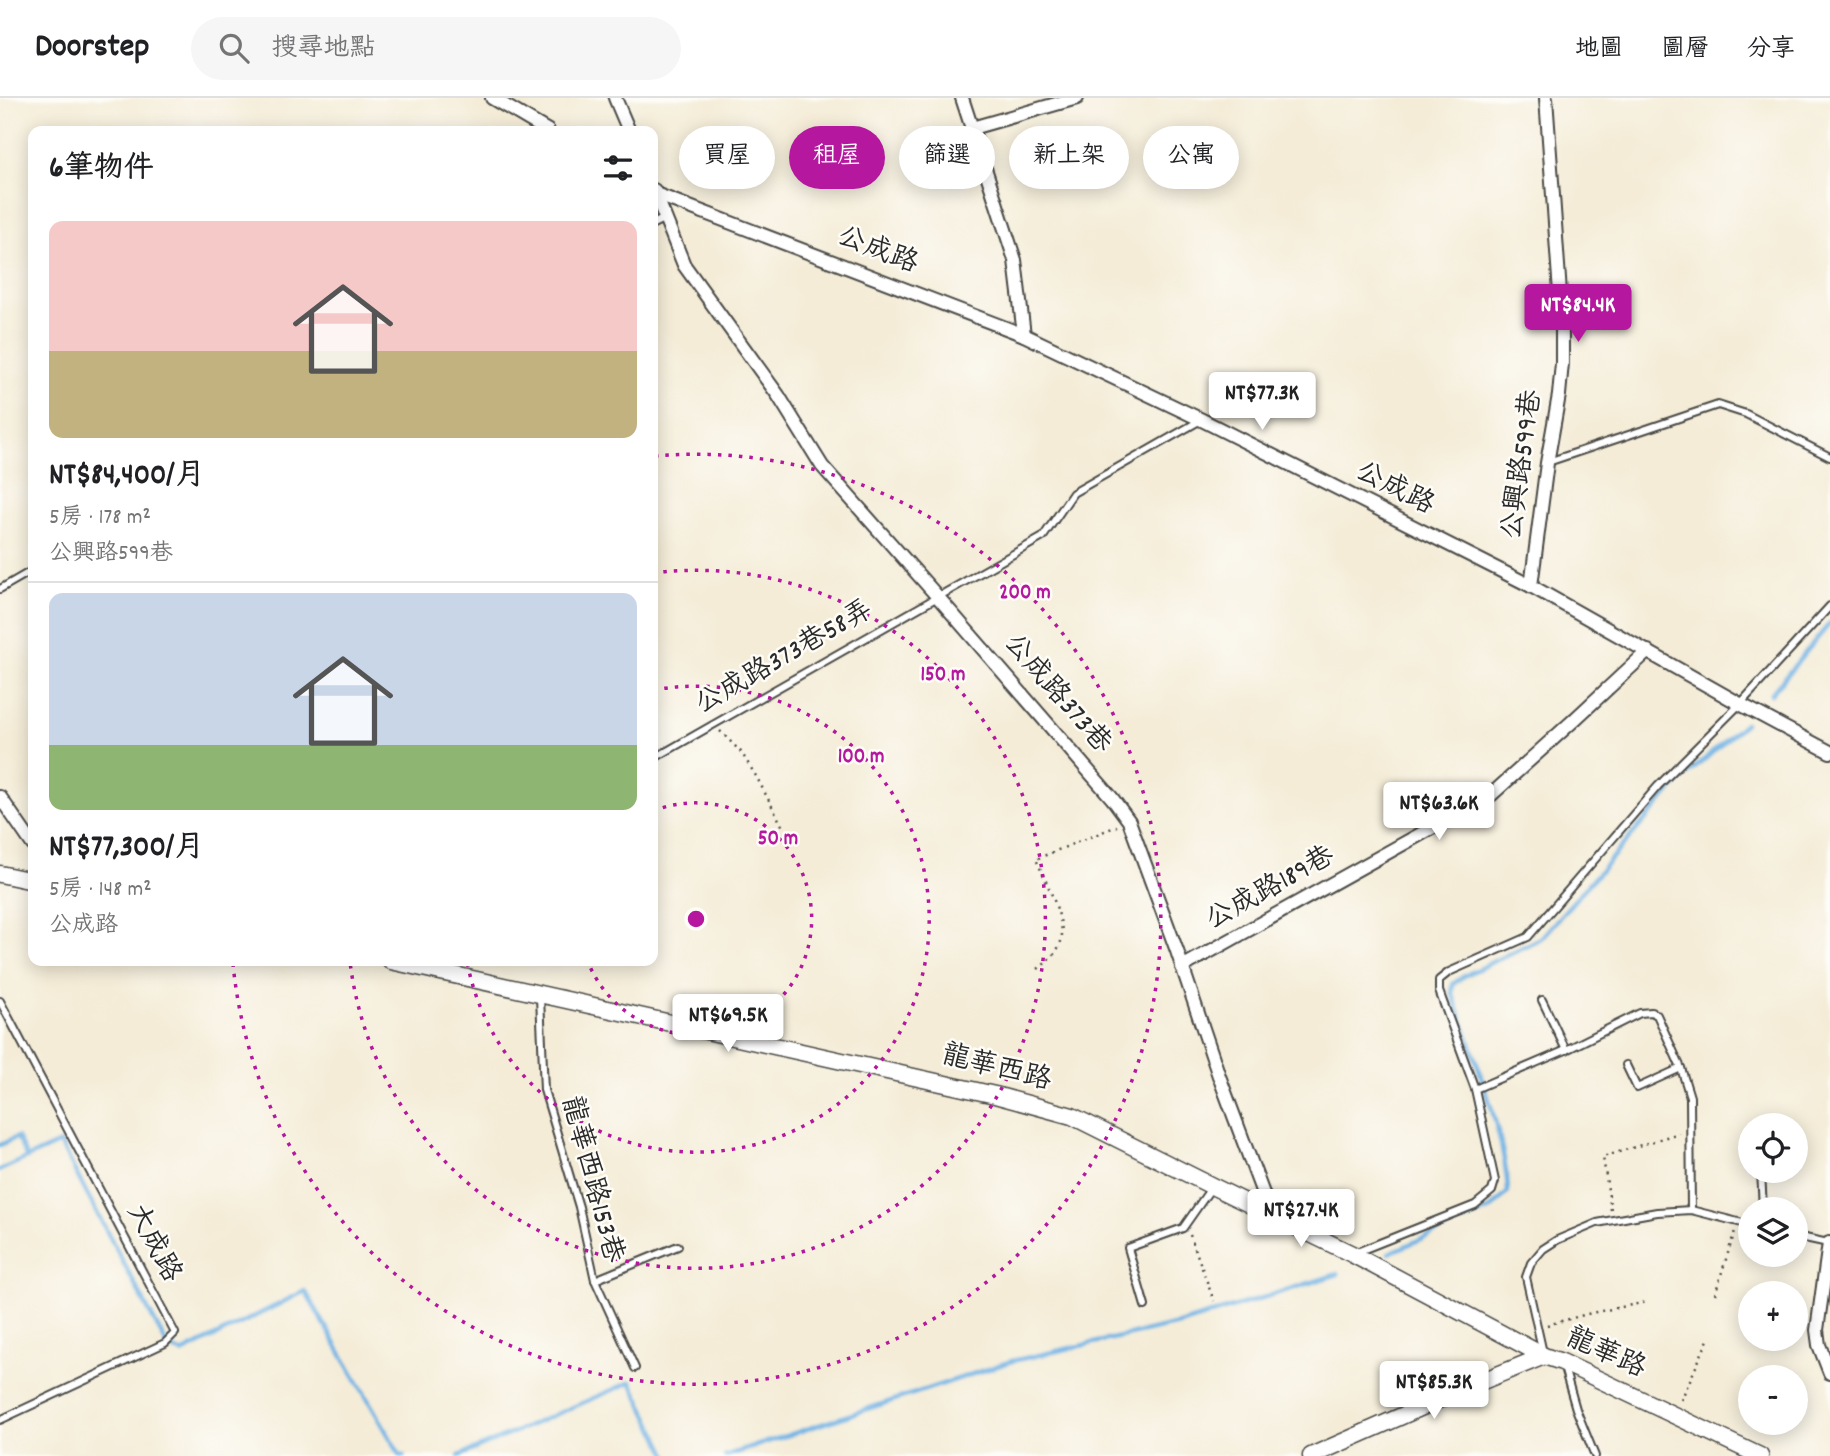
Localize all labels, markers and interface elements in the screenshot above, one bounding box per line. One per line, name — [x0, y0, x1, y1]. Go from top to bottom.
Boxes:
search box — [191, 17, 681, 80]
text: Doorstep — [35, 25, 149, 72]
icon: search — [215, 29, 253, 67]
text: 搜尋地點 — [271, 31, 375, 68]
text: 地圖 — [1575, 33, 1623, 67]
text: 圖層 — [1661, 33, 1709, 67]
text: 分享 — [1747, 33, 1795, 67]
chip: 買屋 — [679, 126, 775, 189]
chip: 租屋 — [789, 126, 885, 189]
chip: 篩選 — [899, 126, 995, 189]
chip: 新上架 — [1009, 126, 1129, 189]
chip: 公寓 — [1143, 126, 1239, 189]
text: 6筆物件 — [49, 149, 154, 192]
icon: filters — [599, 149, 637, 187]
street label: 公成路 — [831, 218, 923, 286]
icon: home — [280, 266, 406, 392]
pin: NT$84.4K — [1506, 285, 1650, 344]
text: NT$84.4K — [1541, 290, 1615, 323]
pin: NT$77.3K — [1190, 372, 1334, 432]
text: NT$77.3K — [1225, 378, 1299, 411]
street label: 公興路599巷 — [1494, 387, 1554, 542]
street label: 公成路 — [1347, 453, 1441, 527]
text: NT$84,400/月 — [49, 456, 205, 499]
text: 5房 · 178 m² — [49, 502, 151, 535]
text: 公興路599巷 — [49, 538, 173, 571]
text: 200 m — [999, 579, 1051, 609]
street label: 公成路373巷58弄 — [688, 592, 882, 726]
street label: 公成路373巷 — [992, 626, 1120, 765]
icon: home — [280, 638, 406, 764]
text: 150 m — [920, 661, 966, 691]
text: 100 m — [838, 743, 884, 773]
pin: NT$63.6K — [1367, 782, 1511, 842]
text: NT$63.6K — [1399, 788, 1479, 821]
text: 50 m — [758, 825, 798, 855]
text: NT$77,300/月 — [49, 828, 204, 871]
street label: 公成路189巷 — [1199, 838, 1344, 942]
text: 5房 · 148 m² — [49, 874, 152, 907]
centre of rings — [684, 907, 708, 931]
text: 公成路 — [49, 910, 118, 943]
pin: NT$69.5K — [656, 995, 800, 1054]
text: NT$69.5K — [688, 1000, 768, 1033]
street label: 龍華西路 — [937, 1037, 1055, 1103]
street label: 龍華西路153巷 — [548, 1092, 632, 1269]
map controls — [1738, 1113, 1808, 1435]
button: locate — [1738, 1113, 1808, 1183]
pin: NT$27.4K — [1229, 1190, 1373, 1249]
text: NT$27.4K — [1263, 1195, 1339, 1228]
button: layers — [1738, 1197, 1808, 1267]
street label: 大成路 — [115, 1198, 189, 1290]
button: + — [1738, 1281, 1808, 1351]
street label: 龍華路 — [1558, 1320, 1652, 1390]
pin: NT$85.3K — [1362, 1362, 1506, 1421]
button: − — [1738, 1365, 1808, 1435]
text: NT$85.3K — [1396, 1367, 1472, 1400]

